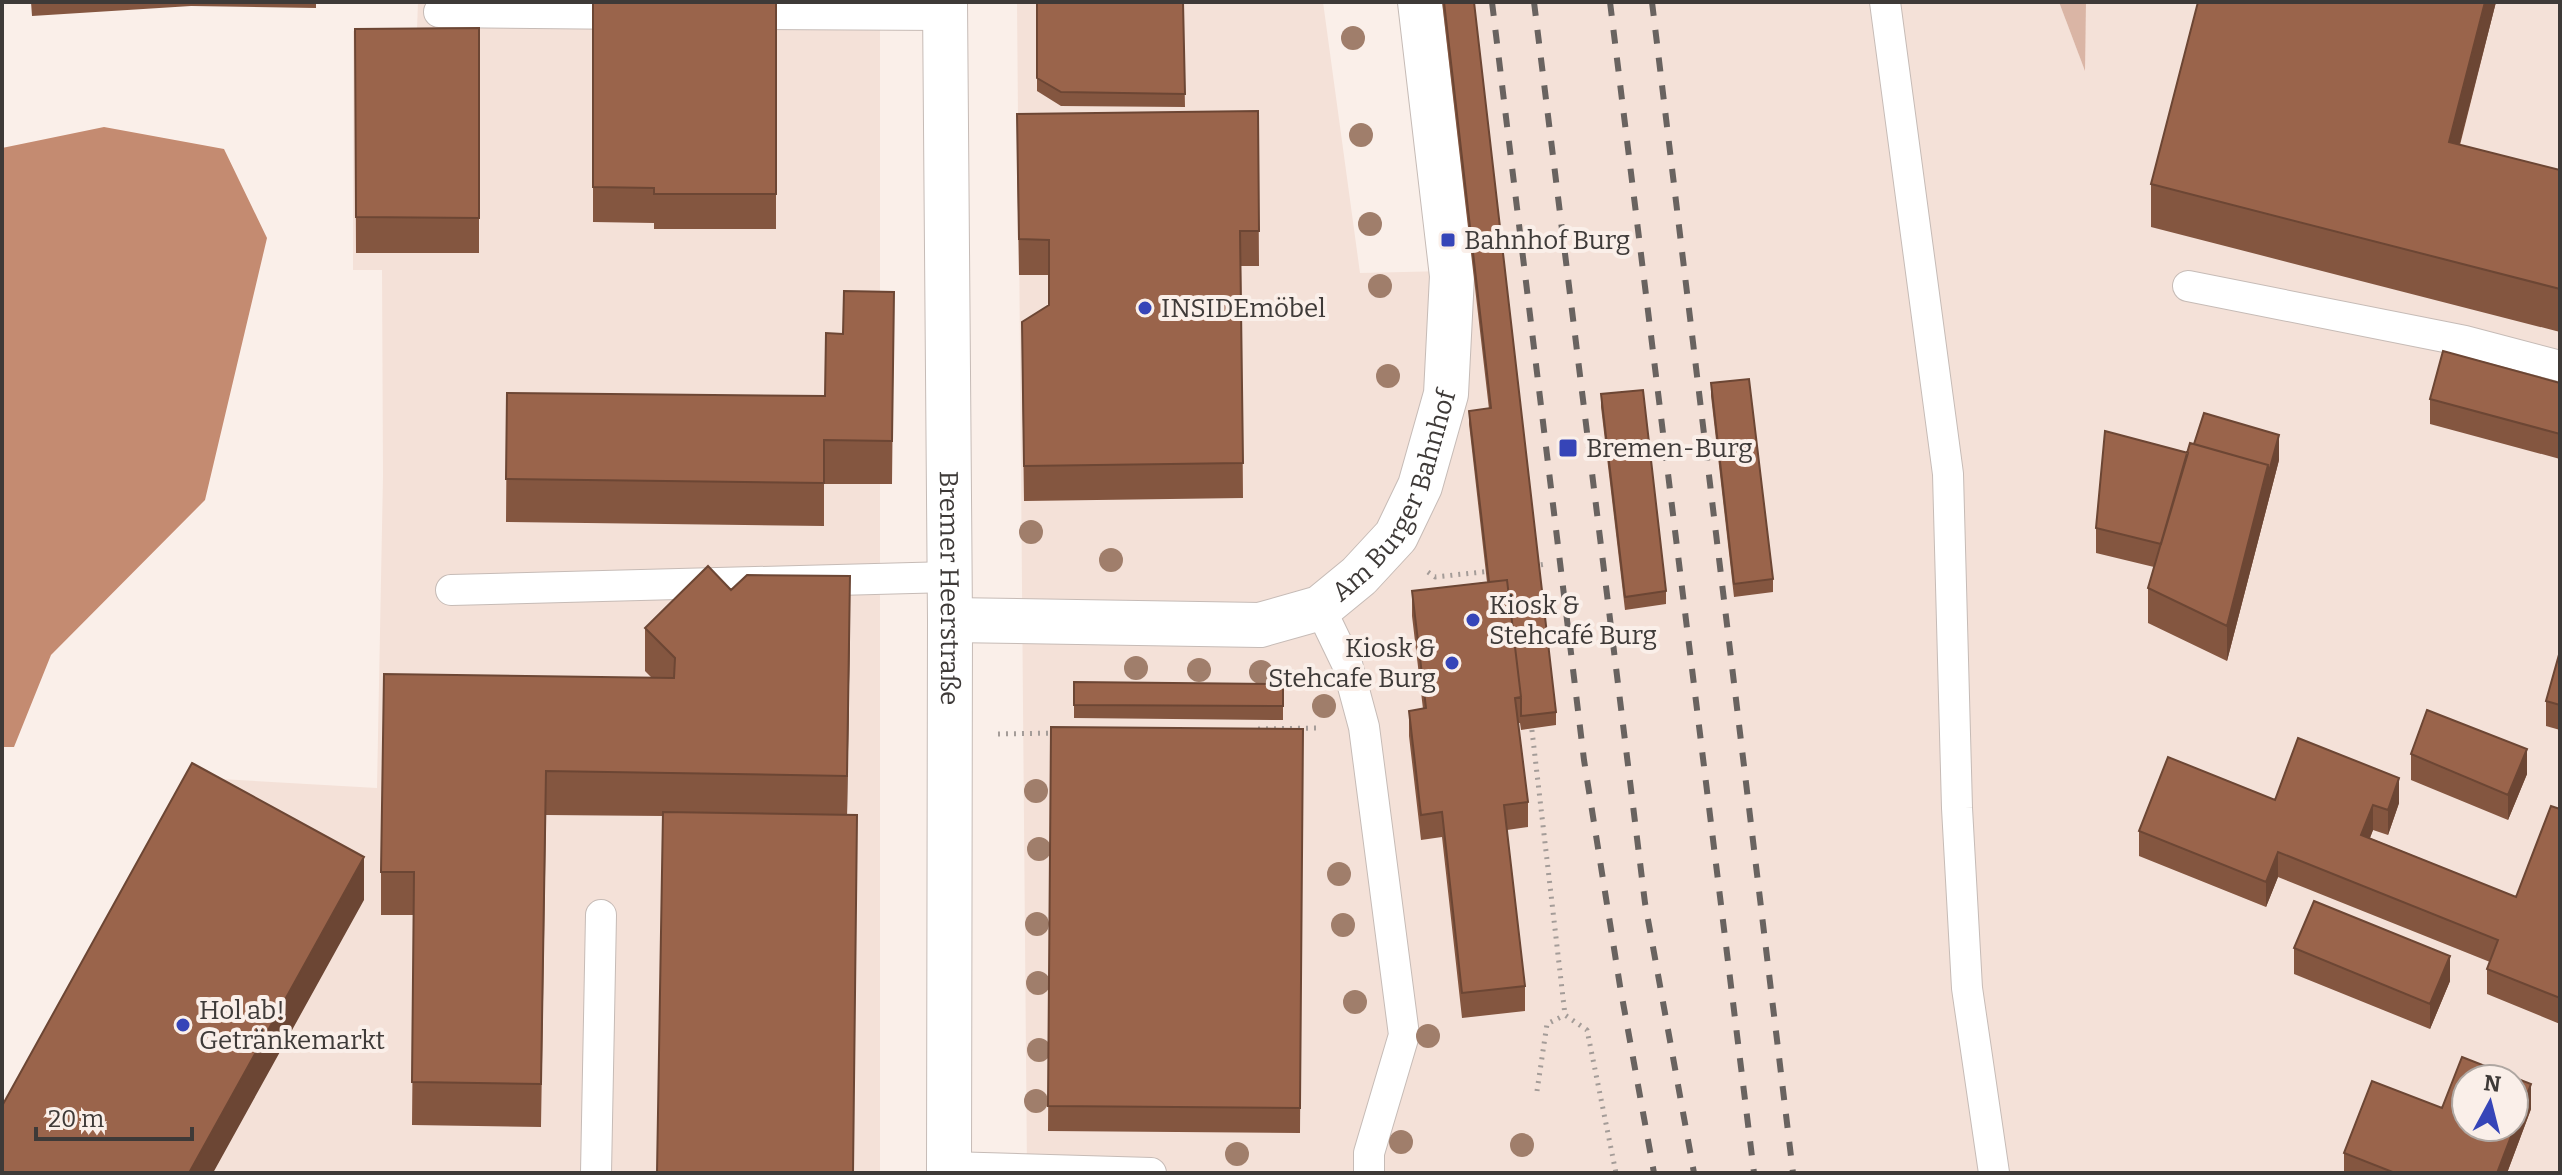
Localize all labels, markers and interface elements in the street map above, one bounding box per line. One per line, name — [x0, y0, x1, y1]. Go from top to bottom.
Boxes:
place label: Bahnhof Burg — [1464, 225, 1630, 256]
marker: Bahnhof Burg — [1439, 231, 1457, 249]
place label: INSIDEmöbel — [1161, 293, 1326, 324]
marker: INSIDEmöbel — [1136, 299, 1154, 317]
street label: Am Burger Bahnhof — [1325, 385, 1462, 607]
place label: Bremen-Burg — [1586, 433, 1753, 464]
marker: Bremen-Burg — [1557, 437, 1579, 459]
street label: Bremer Heerstraße — [933, 471, 966, 705]
place label: Kiosk & Stehcafé Burg — [1489, 590, 1657, 651]
marker: Kiosk & Stehcafé Burg — [1464, 611, 1482, 629]
place label: Kiosk & Stehcafe Burg — [1268, 633, 1436, 694]
marker: Kiosk & Stehcafe Burg — [1443, 654, 1461, 672]
place label: Hol ab! Getränkemarkt — [199, 995, 386, 1056]
marker: Hol ab! Getränkemarkt — [174, 1016, 192, 1034]
north arrow — [2450, 1063, 2530, 1143]
text: N — [2482, 1069, 2502, 1098]
scale bar — [36, 1091, 192, 1141]
text: 20 m — [48, 1105, 104, 1133]

